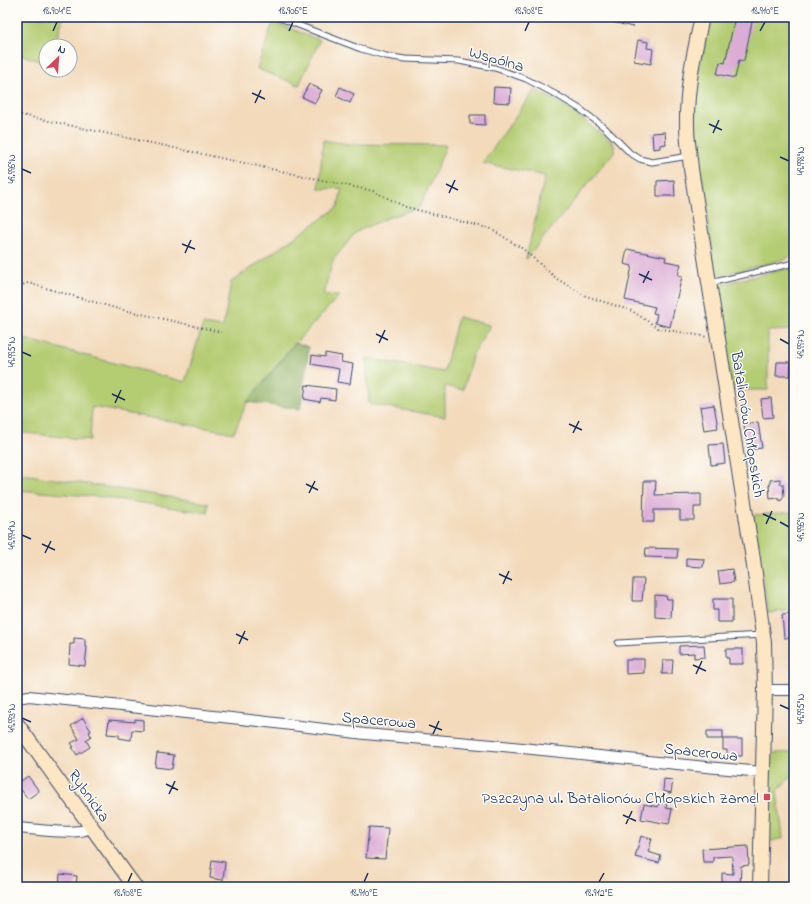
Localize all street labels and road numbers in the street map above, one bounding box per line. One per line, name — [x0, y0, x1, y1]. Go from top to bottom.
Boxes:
street label: Wspólna — [466, 41, 527, 79]
street label: Batalionów Chłopskich — [723, 348, 770, 499]
street label: Spacerowa — [341, 706, 417, 736]
street label: Spacerowa — [663, 737, 739, 769]
street label: Rybnicka — [61, 765, 115, 827]

